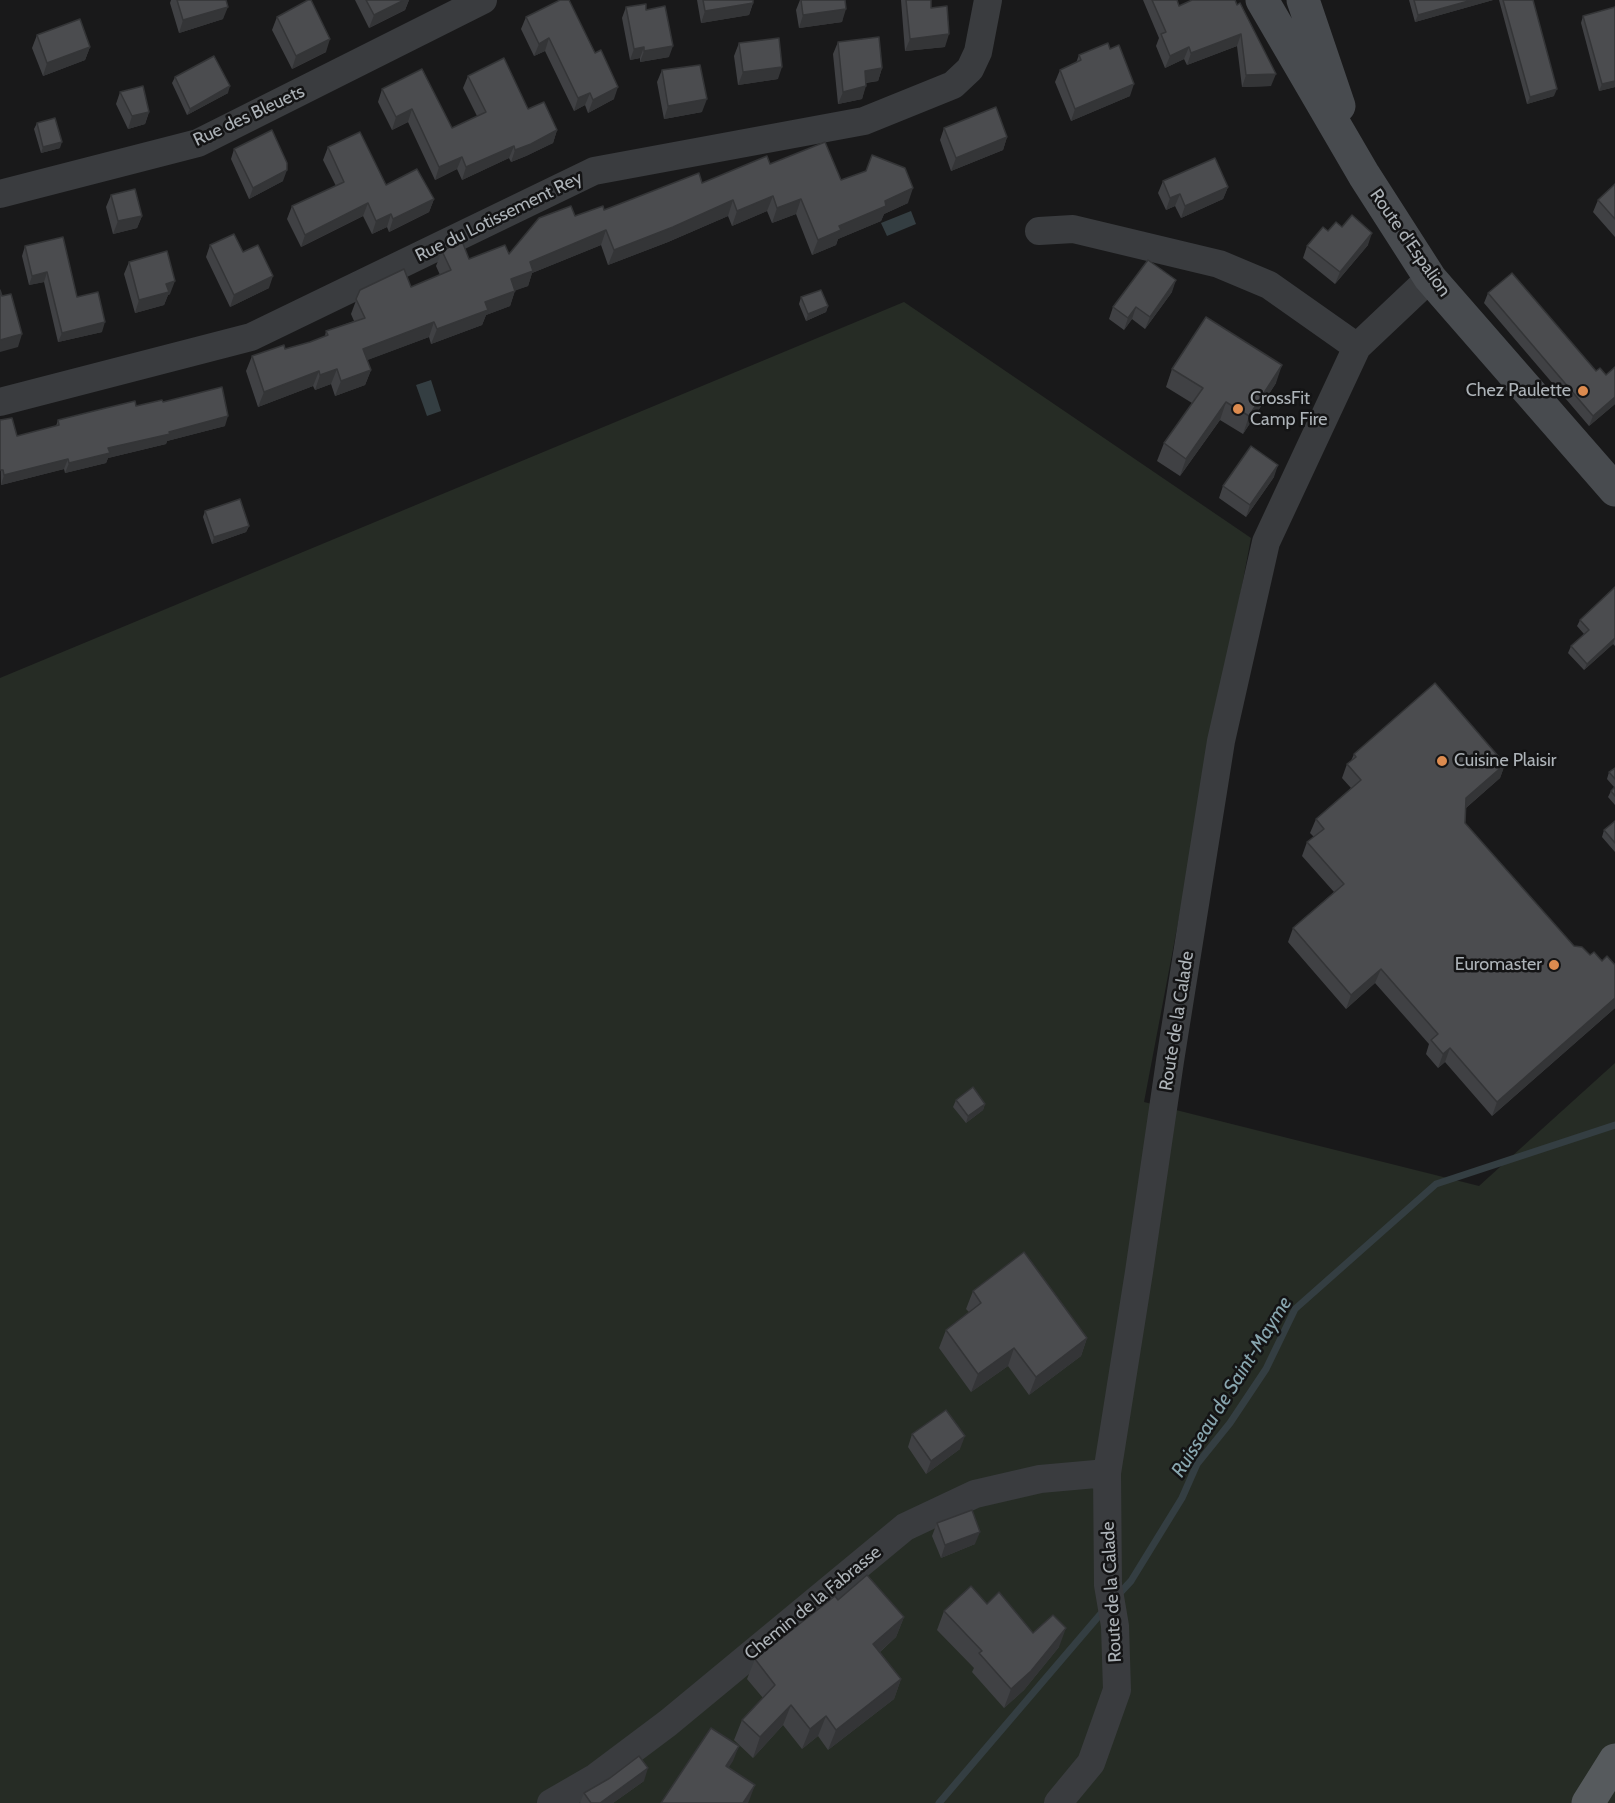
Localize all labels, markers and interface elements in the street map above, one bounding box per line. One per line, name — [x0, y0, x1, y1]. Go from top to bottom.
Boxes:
street label: Rue des Bleuets — [190, 81, 308, 151]
street label: Rue du Lotissement Rey — [412, 167, 586, 267]
street label: Route d'Espalion — [1365, 185, 1455, 301]
place label: Chez Paulette — [1466, 380, 1571, 402]
marker: Chez Paulette — [1576, 384, 1590, 398]
place label: CrossFit Camp Fire — [1250, 388, 1327, 430]
marker: CrossFit Camp Fire — [1231, 402, 1245, 416]
place label: Cuisine Plaisir — [1454, 750, 1557, 772]
marker: Cuisine Plaisir — [1435, 754, 1449, 768]
street label: Route de la Calade — [1155, 950, 1199, 1092]
place label: Euromaster — [1455, 954, 1542, 976]
marker: Euromaster — [1547, 958, 1561, 972]
water label: Ruisseau de Saint-Mayme — [1167, 1292, 1297, 1482]
street label: Route de la Calade — [1098, 1521, 1126, 1663]
street label: Chemin de la Fabrasse — [740, 1541, 886, 1665]

